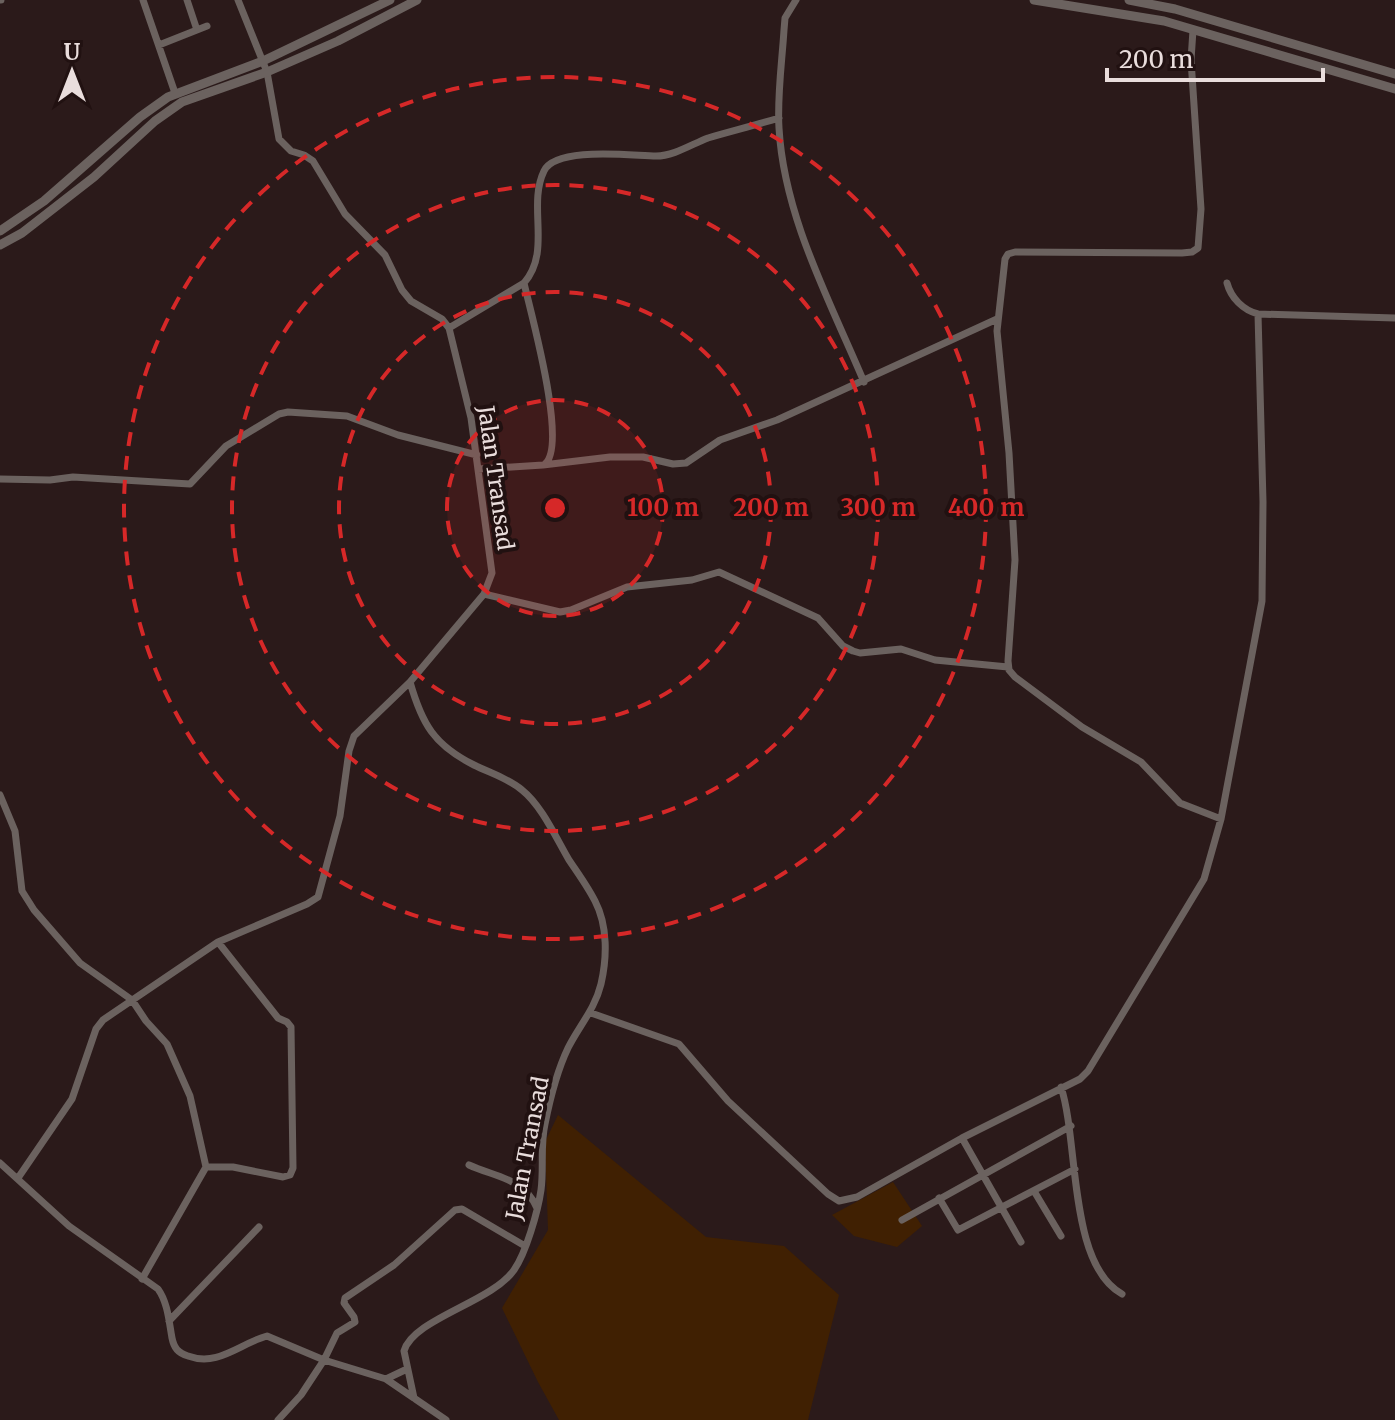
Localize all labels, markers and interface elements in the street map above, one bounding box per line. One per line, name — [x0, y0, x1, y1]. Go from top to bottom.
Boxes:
north arrow — [32, 32, 112, 112]
scale bar — [1107, 32, 1323, 82]
text: U — [64, 38, 81, 66]
text: 200 m — [1119, 44, 1194, 75]
street label: Jalan Transad — [472, 403, 520, 552]
text: 100 m — [627, 492, 699, 523]
text: 200 m — [733, 492, 809, 523]
text: 300 m — [840, 492, 916, 523]
text: 400 m — [948, 492, 1024, 523]
centre of rings — [541, 494, 569, 522]
street label: Jalan Transad — [499, 1074, 555, 1223]

